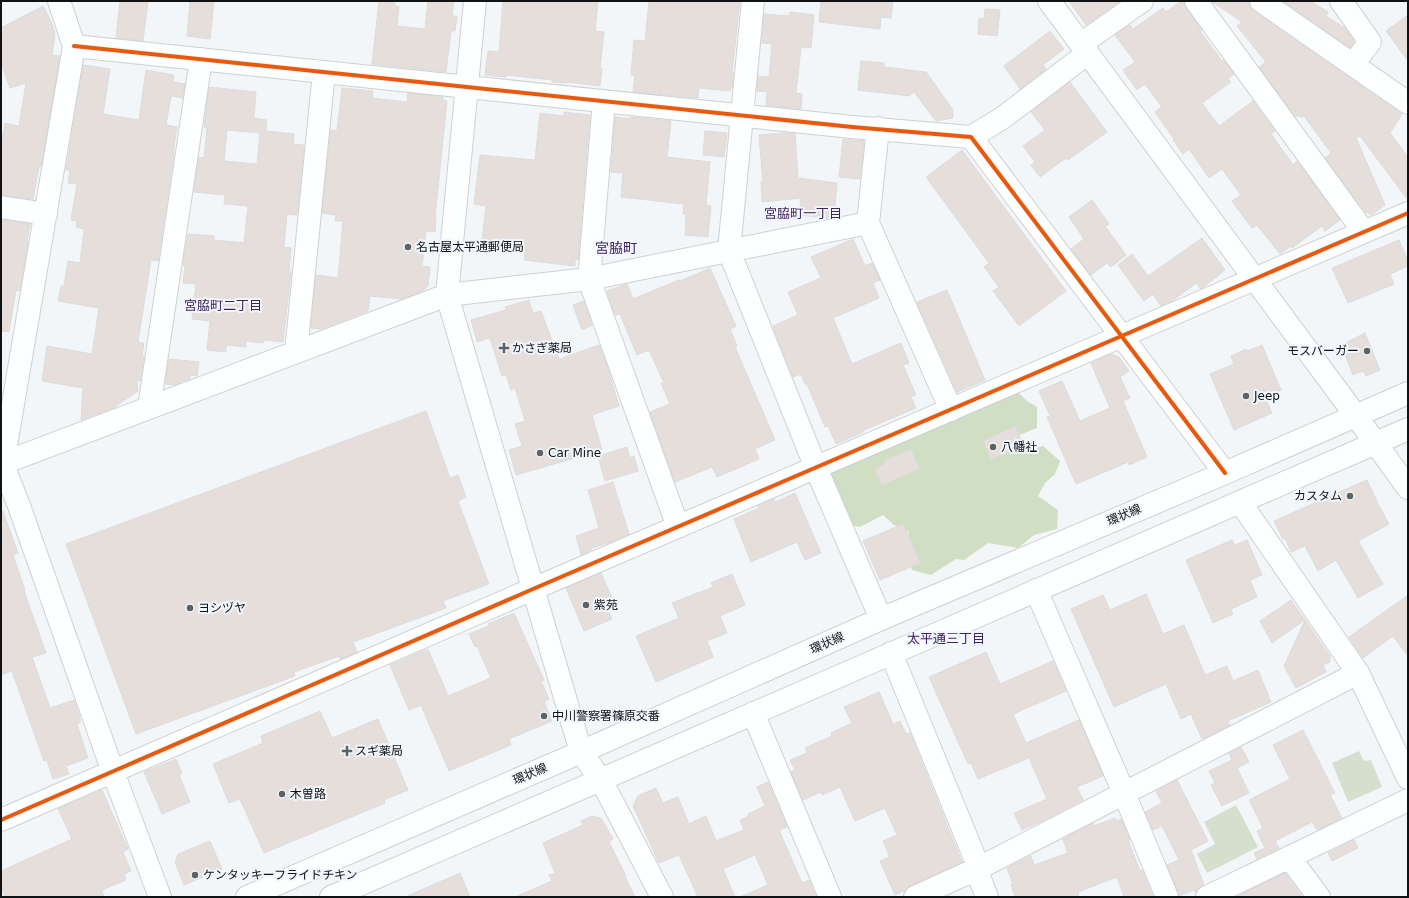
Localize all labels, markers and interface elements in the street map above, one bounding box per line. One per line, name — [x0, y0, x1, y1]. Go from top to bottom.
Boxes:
district label: 宮脇町一丁目 — [764, 206, 842, 221]
place label: 名古屋太平通郵便局 — [416, 240, 524, 254]
district label: 宮脇町 — [595, 240, 637, 256]
marker: 名古屋太平通郵便局 — [403, 242, 413, 252]
district label: 宮脇町二丁目 — [184, 298, 262, 313]
place label: かさぎ薬局 — [512, 341, 572, 355]
marker: かさぎ薬局 — [499, 343, 509, 353]
place label: モスバーガー — [1287, 344, 1359, 358]
marker: モスバーガー — [1362, 346, 1372, 356]
place label: Jeep — [1253, 389, 1280, 403]
marker: Jeep — [1241, 391, 1251, 401]
place label: 八幡社 — [1001, 440, 1037, 454]
marker: 八幡社 — [988, 442, 998, 452]
place label: Car Mine — [548, 446, 601, 460]
marker: Car Mine — [535, 448, 545, 458]
place label: カスタム — [1294, 489, 1342, 503]
marker: カスタム — [1345, 491, 1355, 501]
street label: 環状線 — [1105, 502, 1143, 528]
place label: 紫苑 — [594, 598, 618, 612]
marker: 紫苑 — [581, 600, 591, 610]
place label: ヨシヅヤ — [198, 601, 246, 615]
marker: ヨシヅヤ — [185, 603, 195, 613]
street label: 環状線 — [808, 629, 846, 657]
district label: 太平通三丁目 — [907, 631, 985, 646]
place label: 中川警察署篠原交番 — [552, 709, 660, 723]
marker: 中川警察署篠原交番 — [539, 711, 549, 721]
place label: スギ薬局 — [355, 744, 403, 758]
marker: スギ薬局 — [342, 746, 352, 756]
street label: 環状線 — [511, 761, 549, 787]
place label: 木曽路 — [290, 787, 326, 801]
marker: 木曽路 — [277, 789, 287, 799]
place label: ケンタッキーフライドチキン — [203, 868, 358, 882]
marker: ケンタッキーフライドチキン — [190, 870, 200, 880]

